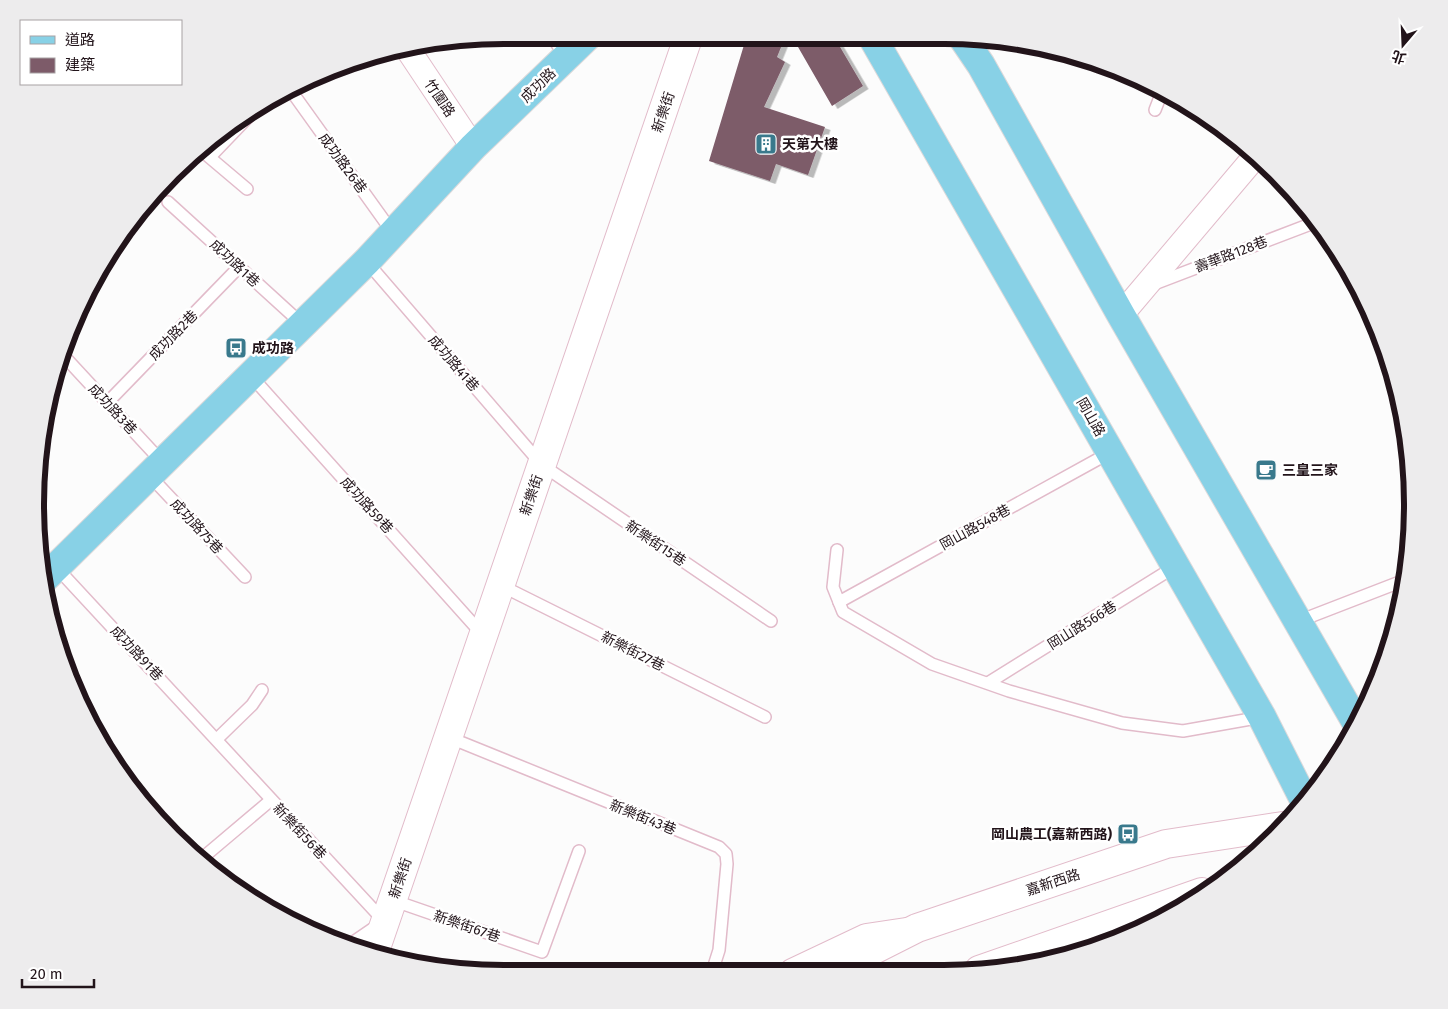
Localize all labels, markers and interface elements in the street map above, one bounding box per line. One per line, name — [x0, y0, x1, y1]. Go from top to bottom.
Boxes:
legend — [20, 20, 182, 85]
north arrow — [1378, 20, 1428, 70]
text: 道路 — [65, 31, 95, 49]
text: 北 — [1390, 47, 1408, 67]
text: 建築 — [65, 56, 95, 74]
street label: 成功路 — [517, 65, 559, 106]
street label: 竹圍路 — [421, 76, 458, 120]
street label: 新樂街 — [649, 90, 678, 135]
street label: 成功路26巷 — [315, 130, 370, 197]
building icon: 天第大樓 — [754, 132, 778, 156]
place label: 天第大樓 — [782, 136, 838, 153]
street label: 壽華路128巷 — [1192, 233, 1270, 276]
street label: 成功路1巷 — [206, 236, 263, 291]
street label: 成功路2巷 — [145, 307, 201, 364]
street label: 成功路41巷 — [425, 332, 483, 395]
bus stop icon: 成功路 — [224, 336, 248, 360]
place label: 成功路 — [252, 340, 294, 357]
street label: 成功路3巷 — [85, 381, 140, 438]
street label: 岡山路 — [1073, 395, 1108, 440]
cafe icon: 三皇三家 — [1254, 458, 1278, 482]
place label: 三皇三家 — [1282, 462, 1338, 479]
street label: 新樂街 — [517, 473, 546, 518]
street label: 成功路59巷 — [337, 474, 396, 537]
street label: 成功路75巷 — [167, 495, 226, 557]
street label: 岡山路548巷 — [937, 501, 1014, 554]
street label: 新樂街15巷 — [622, 517, 689, 570]
street label: 岡山路566巷 — [1045, 598, 1120, 653]
street label: 成功路91巷 — [107, 622, 166, 684]
street label: 新樂街27巷 — [598, 628, 667, 675]
street label: 新樂街43巷 — [607, 796, 679, 838]
street label: 新樂街56巷 — [269, 800, 330, 863]
bus stop icon: 岡山農工(嘉新西路) — [1116, 822, 1140, 846]
place label: 岡山農工(嘉新西路) — [991, 826, 1112, 843]
street label: 新樂街 — [386, 856, 415, 901]
street label: 嘉新西路 — [1024, 866, 1082, 899]
street label: 新樂街67巷 — [431, 907, 502, 946]
scale bar — [22, 956, 95, 988]
text: 20 m — [30, 965, 63, 983]

